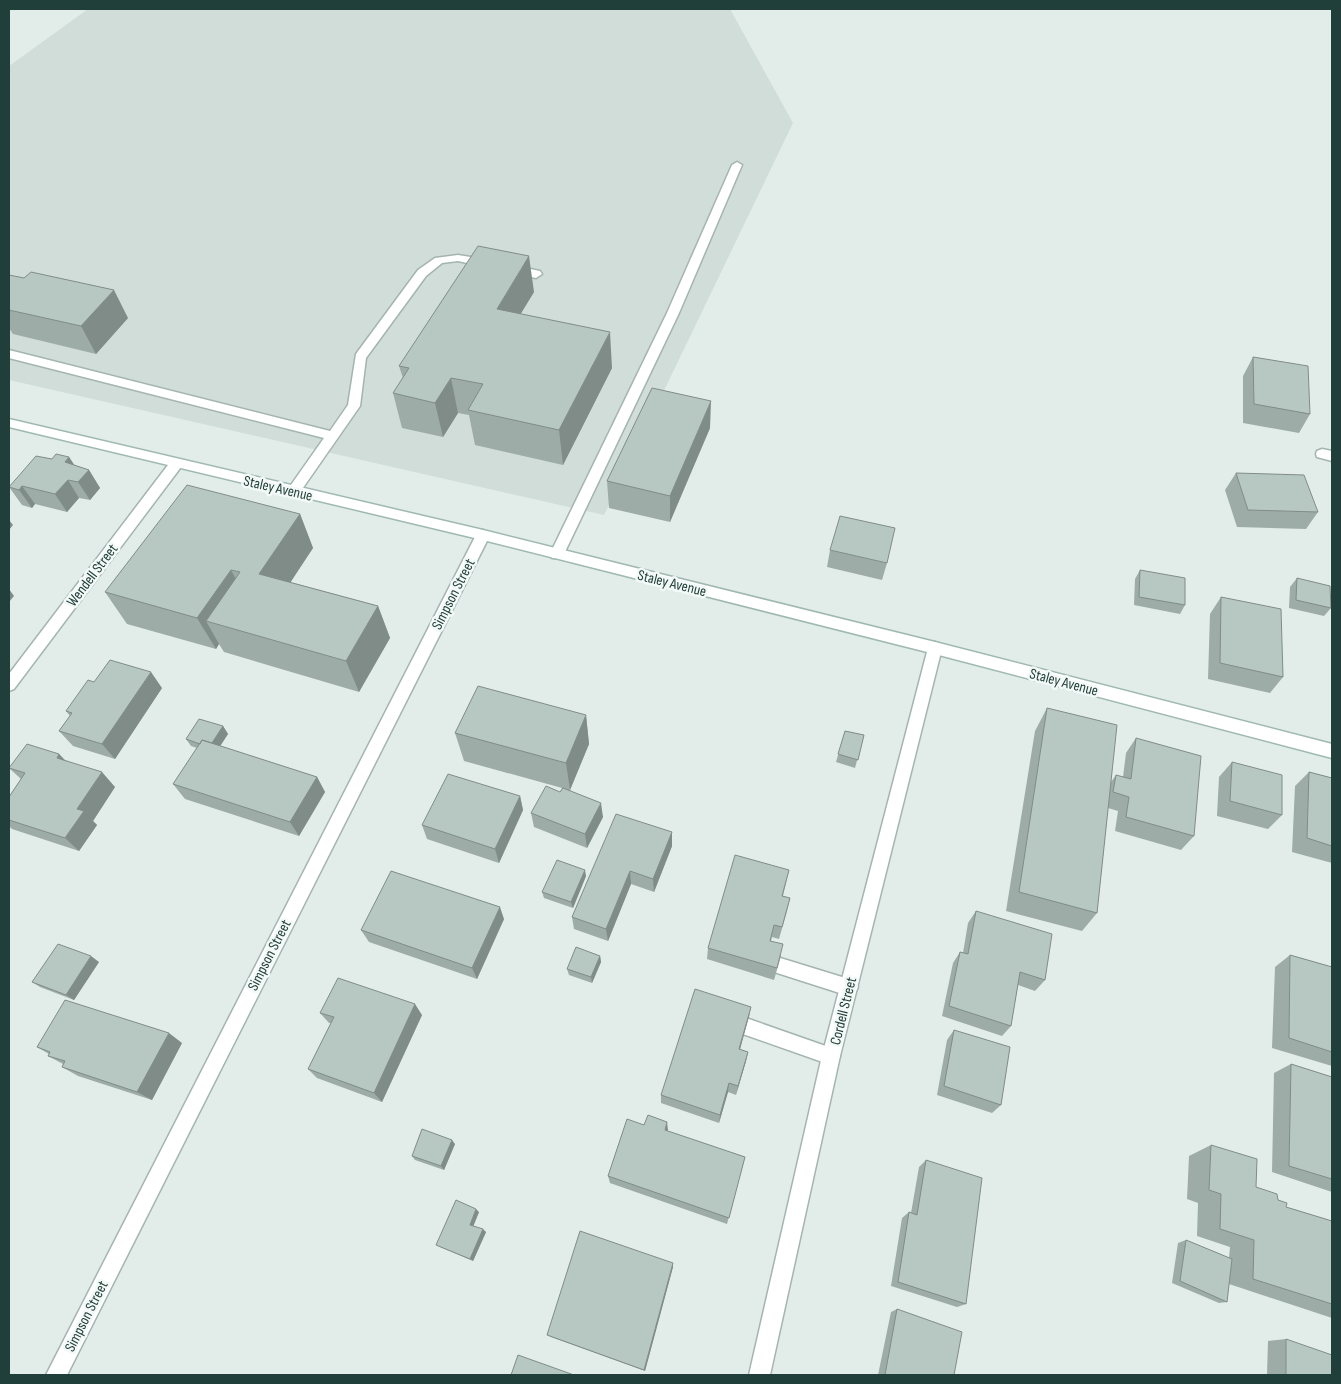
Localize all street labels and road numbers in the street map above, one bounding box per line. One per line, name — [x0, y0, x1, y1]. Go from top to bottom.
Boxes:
street label: Staley Avenue — [242, 471, 314, 506]
street label: Wendell Street — [63, 540, 122, 611]
street label: Simpson Street — [427, 555, 480, 633]
street label: Staley Avenue — [635, 566, 708, 601]
street label: Staley Avenue — [1027, 664, 1100, 701]
street label: Simpson Street — [243, 916, 296, 994]
street label: Cordell Street — [826, 975, 861, 1047]
street label: Simpson Street — [60, 1277, 113, 1355]

